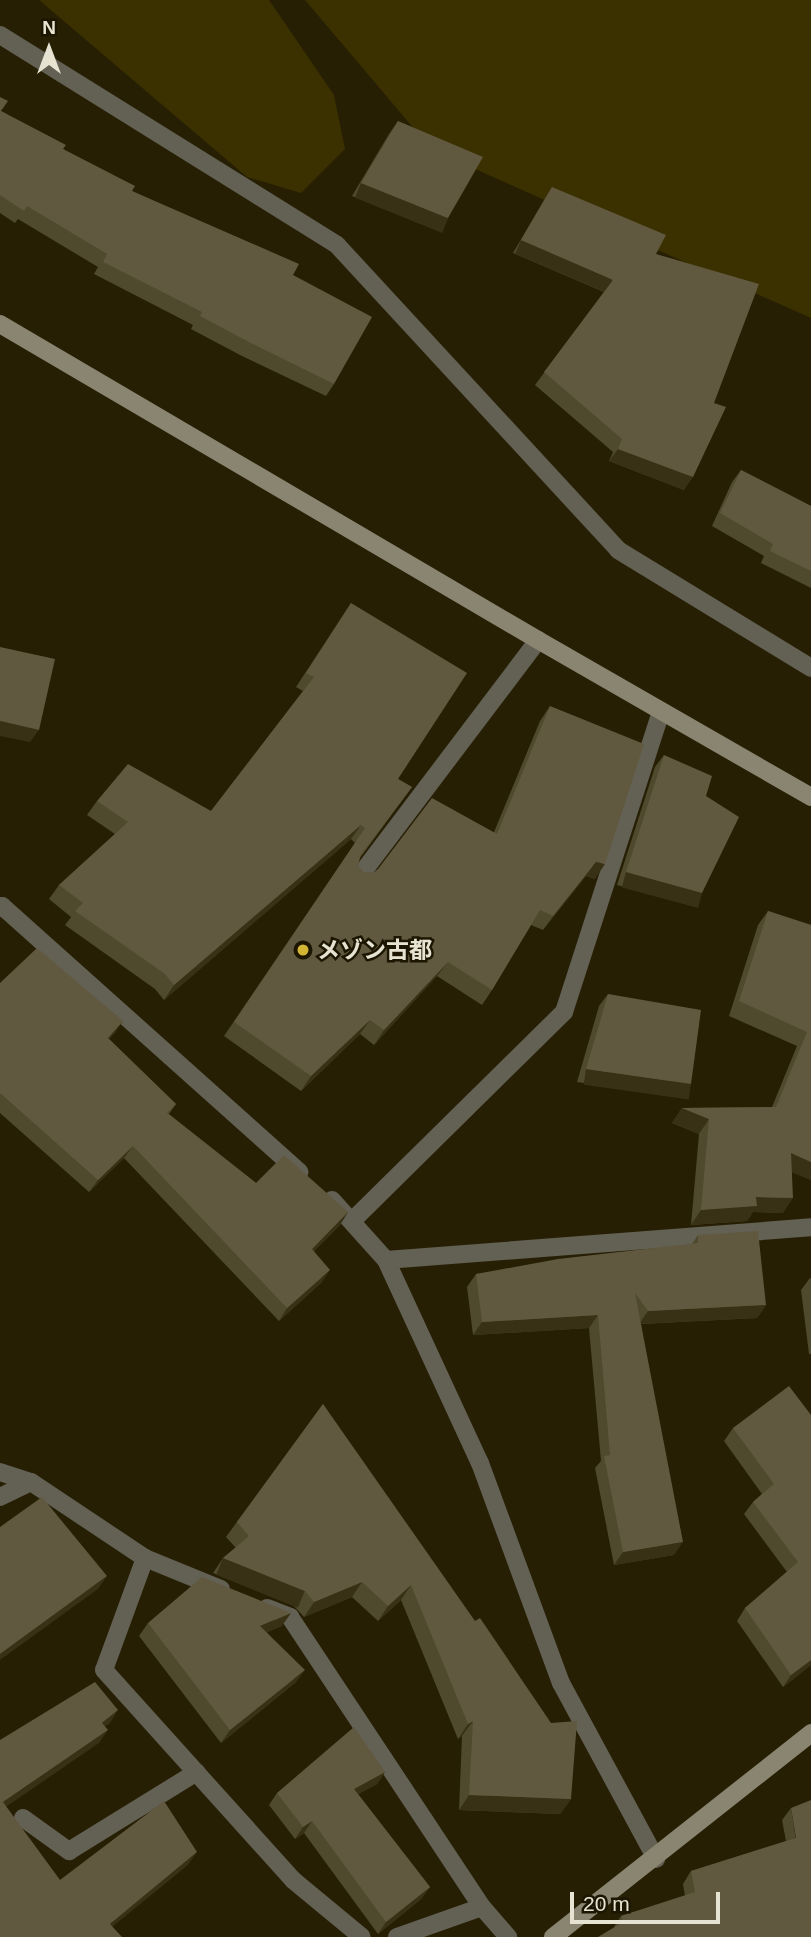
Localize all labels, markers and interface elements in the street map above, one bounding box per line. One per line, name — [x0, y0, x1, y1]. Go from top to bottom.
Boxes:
north arrow — [14, 14, 84, 84]
text: N — [42, 17, 56, 38]
place label: メゾン古都 — [317, 936, 432, 964]
marker: メゾン古都 — [295, 942, 311, 958]
scale bar — [573, 1878, 724, 1922]
text: 20 m — [583, 1892, 630, 1915]

